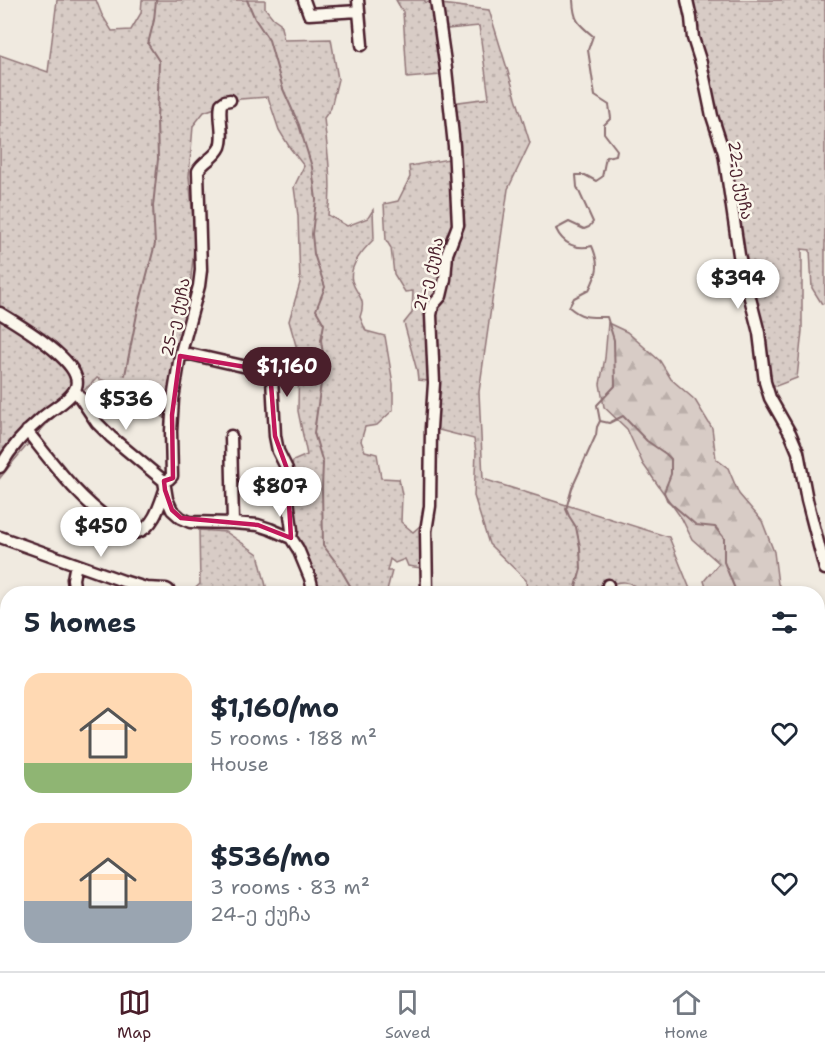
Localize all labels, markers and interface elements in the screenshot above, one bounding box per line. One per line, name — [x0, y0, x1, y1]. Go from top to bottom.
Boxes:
street label: 22-ე ქუჩა — [723, 139, 758, 221]
street label: 21-ე ქუჩა — [408, 235, 448, 314]
pin: $394 — [702, 259, 774, 310]
text: $394 — [711, 265, 765, 291]
street label: 25-ე ქუჩა — [156, 276, 195, 359]
pin: $1,160 — [238, 347, 336, 398]
text: $1,160 — [256, 353, 318, 379]
pin: $536 — [90, 380, 162, 431]
text: $536 — [99, 386, 153, 412]
pin: $807 — [244, 467, 316, 518]
text: $807 — [252, 473, 308, 499]
pin: $450 — [65, 507, 137, 558]
text: $450 — [74, 513, 128, 539]
text: 5 homes — [24, 605, 136, 640]
icon: filters — [768, 606, 801, 639]
text: $1,160/mo — [210, 690, 339, 725]
icon: home — [72, 697, 144, 769]
icon: heart — [768, 717, 801, 750]
text: 5 rooms · 188 m² — [210, 725, 377, 751]
text: House — [210, 751, 269, 777]
text: $536/mo — [210, 839, 330, 874]
icon: home — [72, 847, 144, 919]
icon: heart — [768, 867, 801, 900]
text: 3 rooms · 83 m² — [210, 874, 370, 900]
text: 24-ე ქუჩა — [210, 901, 311, 927]
tab: Map — [117, 986, 151, 1043]
tab: Saved — [385, 986, 430, 1043]
tab: Home — [664, 986, 708, 1043]

